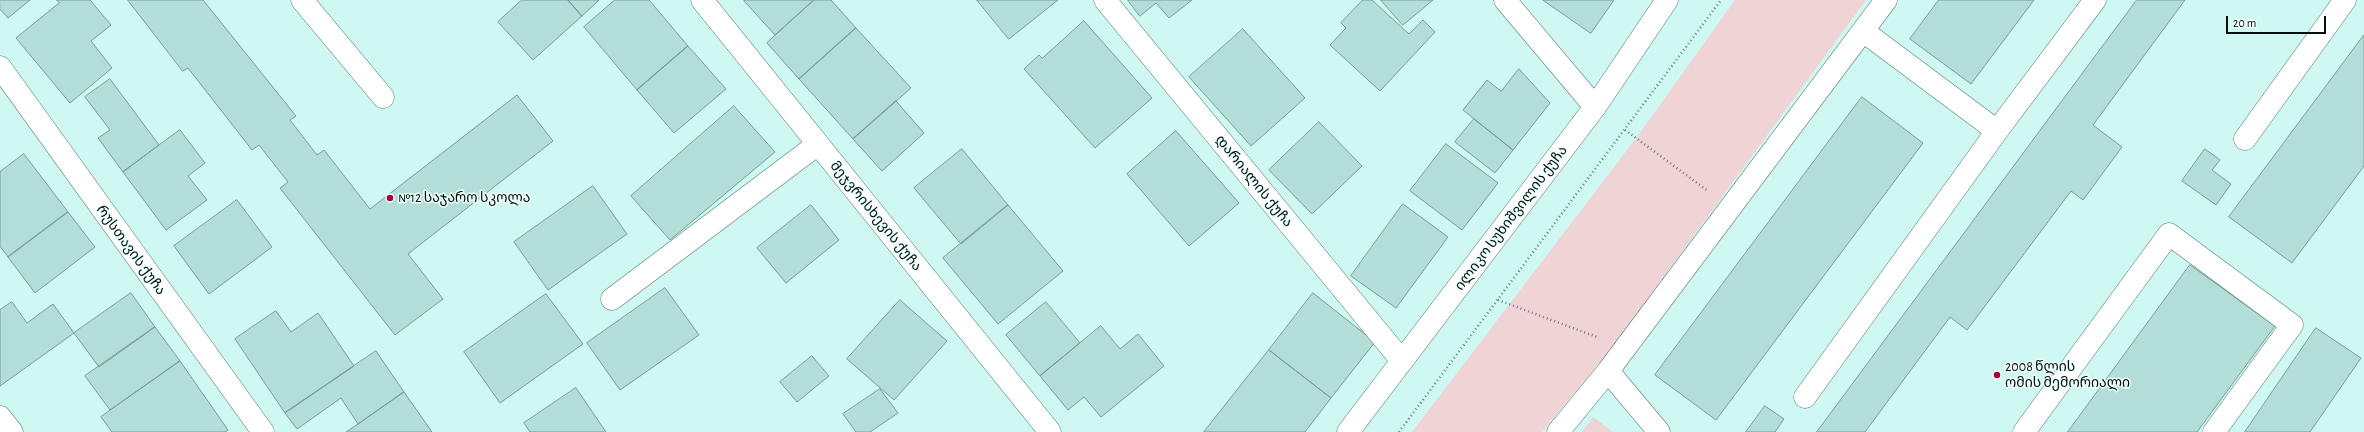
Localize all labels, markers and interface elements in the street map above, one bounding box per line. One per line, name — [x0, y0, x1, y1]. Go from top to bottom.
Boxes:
scale bar — [2228, 8, 2328, 34]
text: 20 m — [2233, 17, 2256, 29]
street label: დარიალის ქუჩა — [1212, 132, 1296, 230]
street label: ილიკო სუხიშვილის ქუჩა — [1451, 142, 1571, 294]
street label: მეჯვრისხევის ქუჩა — [827, 158, 925, 274]
place label: №12 საჯარო სკოლა — [398, 190, 530, 206]
marker: №12 საჯარო სკოლა — [385, 193, 395, 203]
street label: რუსთავის ქუჩა — [93, 202, 169, 298]
place label: 2008 წლის ომის მემორიალი — [2005, 359, 2130, 392]
marker: 2008 წლის ომის მემორიალი — [1992, 370, 2002, 380]

